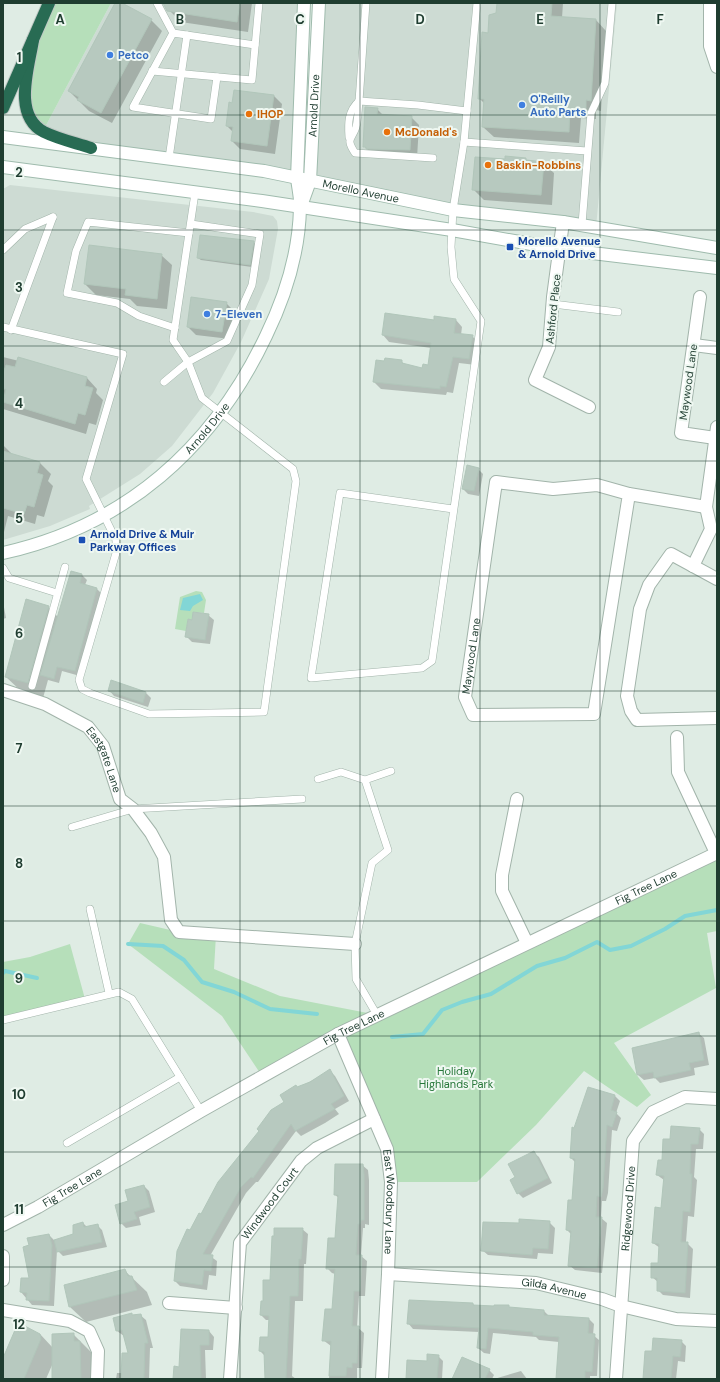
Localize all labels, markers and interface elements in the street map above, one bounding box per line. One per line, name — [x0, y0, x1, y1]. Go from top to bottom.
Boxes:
text: A — [55, 11, 65, 28]
text: B — [176, 11, 184, 28]
text: C — [295, 11, 305, 28]
text: D — [415, 11, 425, 28]
text: E — [536, 11, 544, 28]
text: F — [656, 11, 664, 28]
place label: Petco — [118, 48, 149, 62]
text: 1 — [17, 49, 21, 66]
marker: Petco — [105, 50, 115, 60]
street label: Arnold Drive — [305, 74, 322, 137]
place label: O'Reilly Auto Parts — [530, 92, 586, 119]
marker: O'Reilly Auto Parts — [517, 100, 527, 110]
place label: IHOP — [257, 107, 283, 121]
marker: IHOP — [244, 109, 254, 119]
place label: McDonald's — [395, 125, 457, 139]
marker: McDonald's — [382, 127, 392, 137]
place label: Baskin-Robbins — [496, 158, 581, 172]
marker: Baskin-Robbins — [483, 160, 493, 170]
text: 2 — [15, 164, 23, 181]
street label: Morello Avenue — [321, 176, 400, 206]
place label: Morello Avenue & Arnold Drive — [518, 234, 601, 261]
marker: Morello Avenue & Arnold Drive — [505, 242, 515, 252]
street label: Ashford Place — [542, 273, 564, 345]
text: 3 — [15, 279, 23, 296]
place label: 7-Eleven — [215, 307, 262, 321]
marker: 7-Eleven — [202, 309, 212, 319]
street label: Maywood Lane — [676, 343, 700, 421]
text: 4 — [15, 395, 23, 412]
street label: Arnold Drive — [182, 400, 232, 457]
text: 5 — [15, 510, 23, 527]
place label: Arnold Drive & Muir Parkway Offices — [90, 527, 195, 554]
marker: Arnold Drive & Muir Parkway Offices — [77, 535, 87, 545]
street label: Maywood Lane — [459, 617, 483, 695]
text: 6 — [15, 625, 23, 642]
street label: Eastgate Lane — [83, 724, 124, 794]
text: 7 — [16, 740, 23, 757]
text: 8 — [15, 855, 23, 872]
street label: Fig Tree Lane — [613, 866, 679, 908]
text: 9 — [15, 970, 23, 987]
street label: Fig Tree Lane — [321, 1006, 387, 1048]
park label: Holiday Highlands Park — [419, 1064, 494, 1091]
text: 10 — [12, 1086, 26, 1103]
street label: East Woodbury Lane — [380, 1148, 398, 1255]
street label: Fig Tree Lane — [40, 1164, 105, 1210]
street label: Windwood Court — [238, 1164, 301, 1242]
street label: Ridgewood Drive — [618, 1165, 638, 1251]
text: 11 — [14, 1201, 24, 1218]
street label: Gilda Avenue — [521, 1275, 588, 1302]
text: 12 — [13, 1316, 25, 1333]

